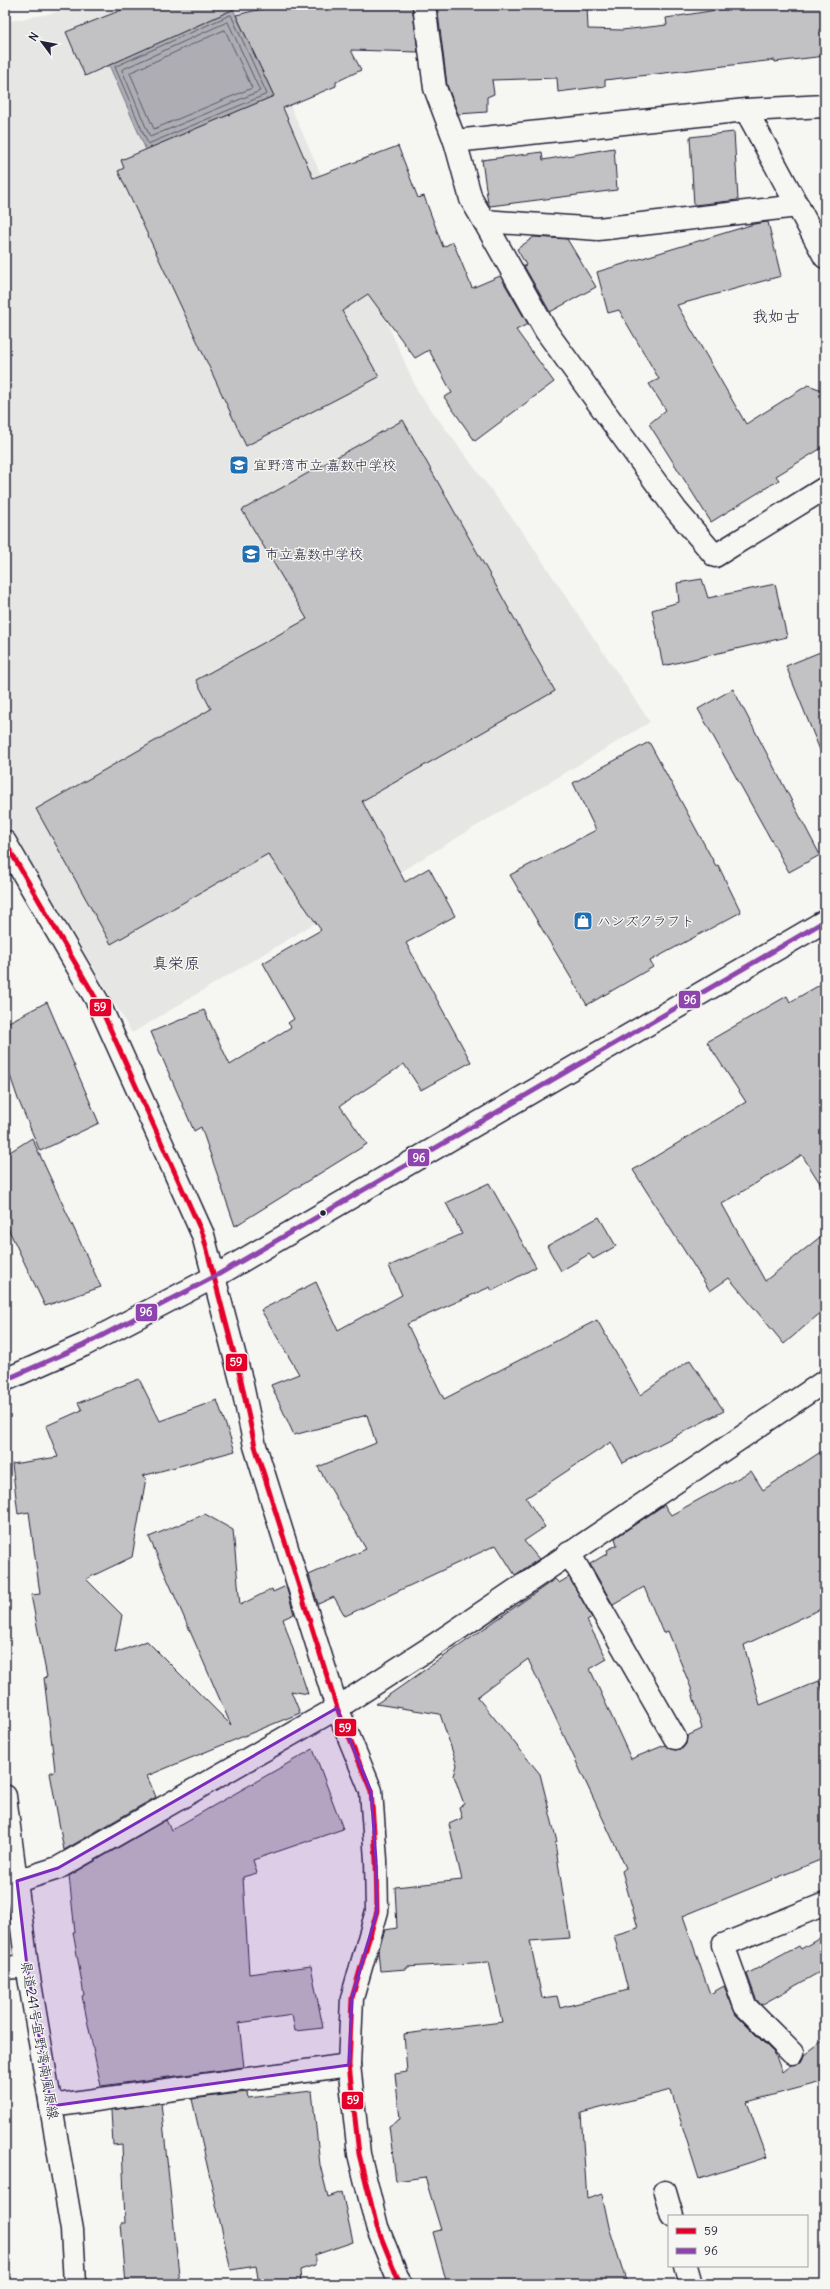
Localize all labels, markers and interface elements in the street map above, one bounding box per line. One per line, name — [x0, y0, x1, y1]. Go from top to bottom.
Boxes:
north arrow — [22, 22, 62, 62]
text: N — [26, 30, 41, 44]
district label: 我如古 — [752, 306, 800, 326]
school or university icon: 宜野湾市立 嘉数中学校 — [228, 454, 250, 476]
place label: 宜野湾市立 嘉数中学校 — [253, 456, 396, 474]
school or university icon: 市立嘉数中学校 — [240, 543, 262, 565]
place label: 市立嘉数中学校 — [265, 545, 363, 563]
shop icon: ハンズクラフト — [572, 910, 594, 932]
place label: ハンズクラフト — [597, 912, 695, 930]
district label: 真栄原 — [152, 953, 200, 973]
line badge: 96 — [678, 990, 701, 1009]
text: 96 — [684, 993, 696, 1007]
line badge: 59 — [89, 998, 112, 1017]
text: 59 — [94, 1000, 106, 1014]
line badge: 96 — [407, 1148, 430, 1167]
text: 96 — [413, 1151, 425, 1165]
unlabelled marker — [318, 1208, 328, 1218]
line badge: 96 — [135, 1303, 158, 1322]
text: 96 — [140, 1305, 152, 1319]
line badge: 59 — [225, 1353, 248, 1372]
text: 59 — [230, 1355, 242, 1369]
line badge: 59 — [334, 1718, 357, 1737]
text: 59 — [339, 1721, 351, 1735]
street label: 県道241号宜野湾南風原線 — [17, 1959, 63, 2121]
line badge: 59 — [341, 2091, 364, 2110]
text: 59 — [347, 2093, 359, 2107]
legend — [668, 2215, 808, 2267]
text: 59 — [704, 2223, 718, 2238]
text: 96 — [704, 2243, 718, 2258]

